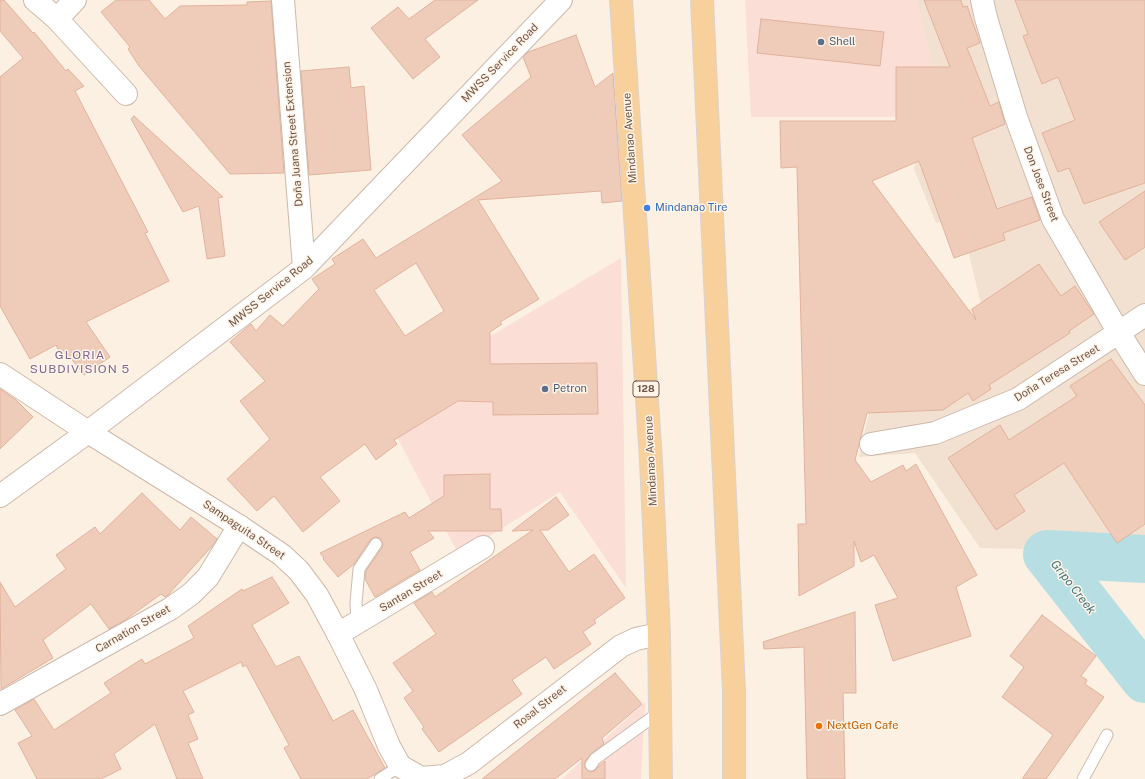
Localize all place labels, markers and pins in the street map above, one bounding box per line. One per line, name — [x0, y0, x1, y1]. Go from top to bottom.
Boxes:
place label: Shell — [829, 35, 855, 49]
marker: Shell — [816, 37, 826, 47]
place label: Mindanao Tire — [655, 201, 728, 215]
marker: Mindanao Tire — [642, 203, 652, 213]
place label: Petron — [553, 382, 587, 396]
marker: Petron — [540, 384, 550, 394]
place label: NextGen Cafe — [827, 719, 899, 733]
marker: NextGen Cafe — [814, 721, 824, 731]

